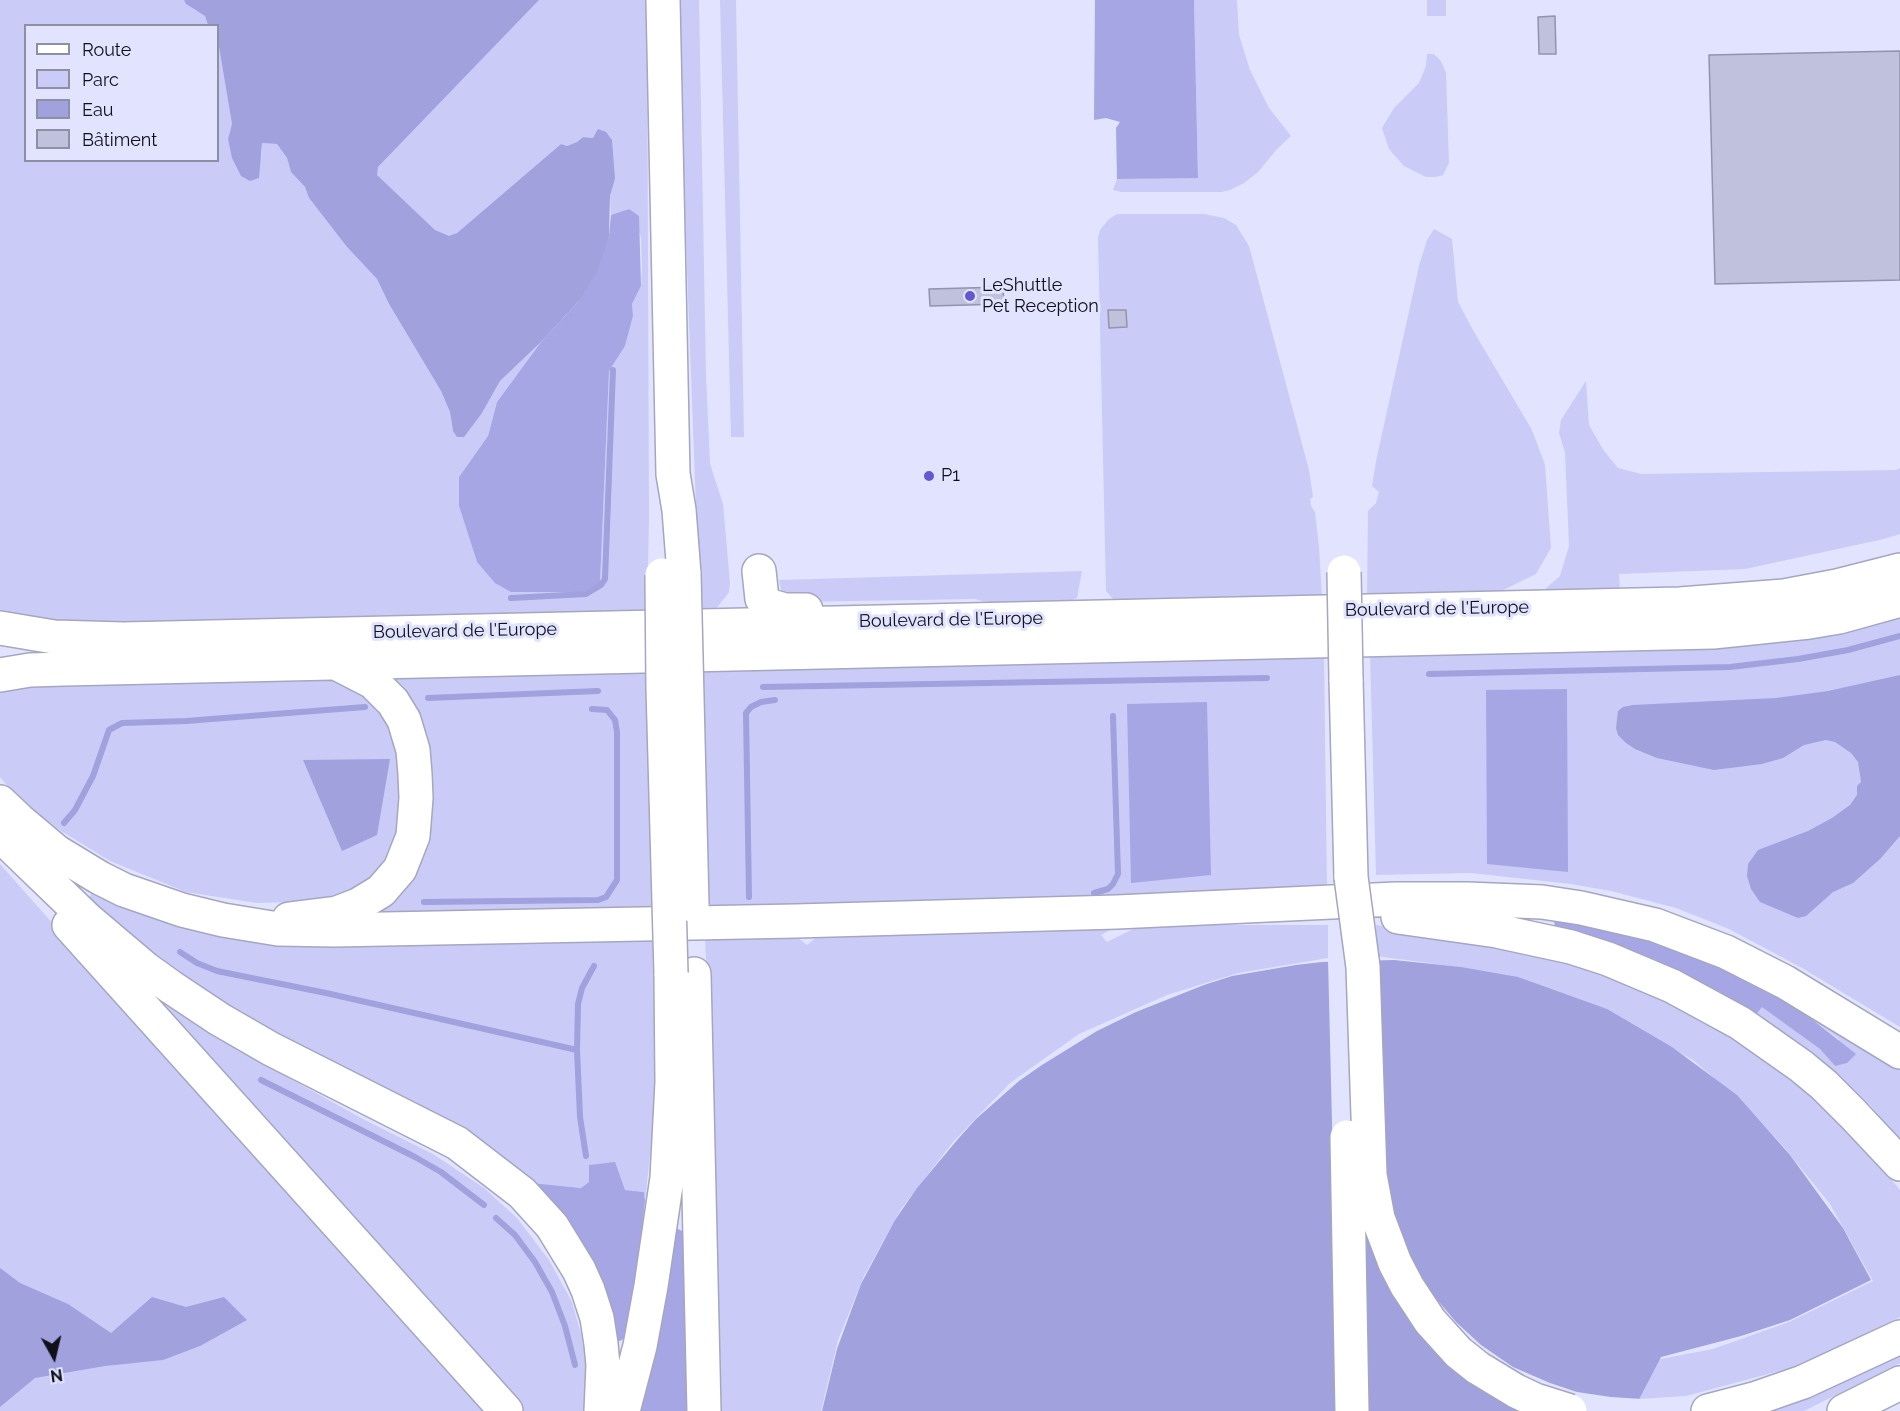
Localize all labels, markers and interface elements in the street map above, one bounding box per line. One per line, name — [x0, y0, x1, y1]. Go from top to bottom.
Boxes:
legend — [24, 24, 219, 162]
text: Route — [82, 39, 131, 60]
text: Parc — [82, 69, 119, 90]
text: Eau — [82, 99, 113, 120]
text: Bâtiment — [82, 129, 157, 150]
place label: LeShuttle Pet Reception — [982, 275, 1099, 318]
marker: LeShuttle Pet Reception — [963, 289, 977, 303]
place label: P1 — [941, 465, 960, 487]
marker: P1 — [922, 469, 936, 483]
street label: Boulevard de l'Europe — [1345, 597, 1529, 621]
street label: Boulevard de l'Europe — [859, 608, 1043, 632]
street label: Boulevard de l'Europe — [373, 619, 557, 643]
north arrow — [24, 1327, 84, 1387]
text: N — [49, 1365, 64, 1386]

